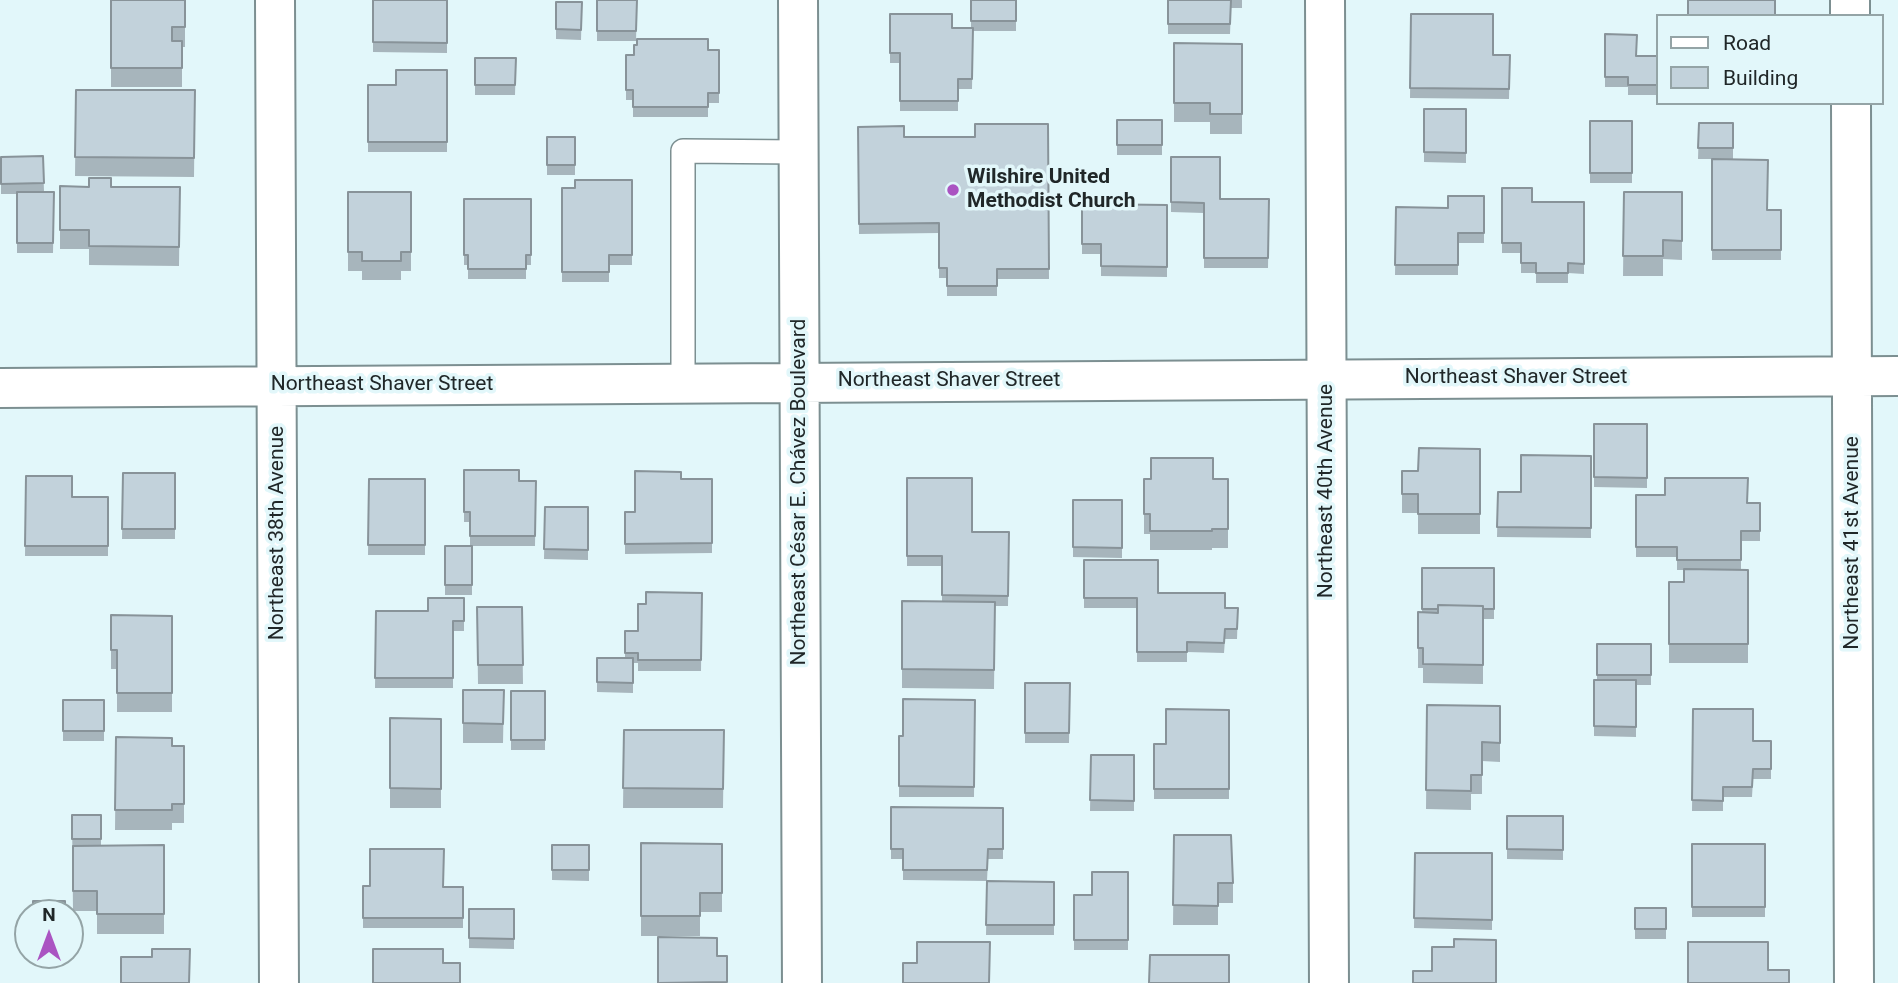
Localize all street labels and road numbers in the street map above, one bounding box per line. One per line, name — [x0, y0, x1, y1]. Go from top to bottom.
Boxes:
street label: Northeast César E. Chávez Boulevard — [787, 319, 813, 665]
street label: Northeast Shaver Street — [1405, 365, 1627, 391]
street label: Northeast Shaver Street — [838, 368, 1060, 394]
street label: Northeast Shaver Street — [271, 372, 493, 398]
street label: Northeast 40th Avenue — [1314, 384, 1340, 598]
street label: Northeast 38th Avenue — [265, 426, 291, 640]
street label: Northeast 41st Avenue — [1840, 436, 1866, 650]

